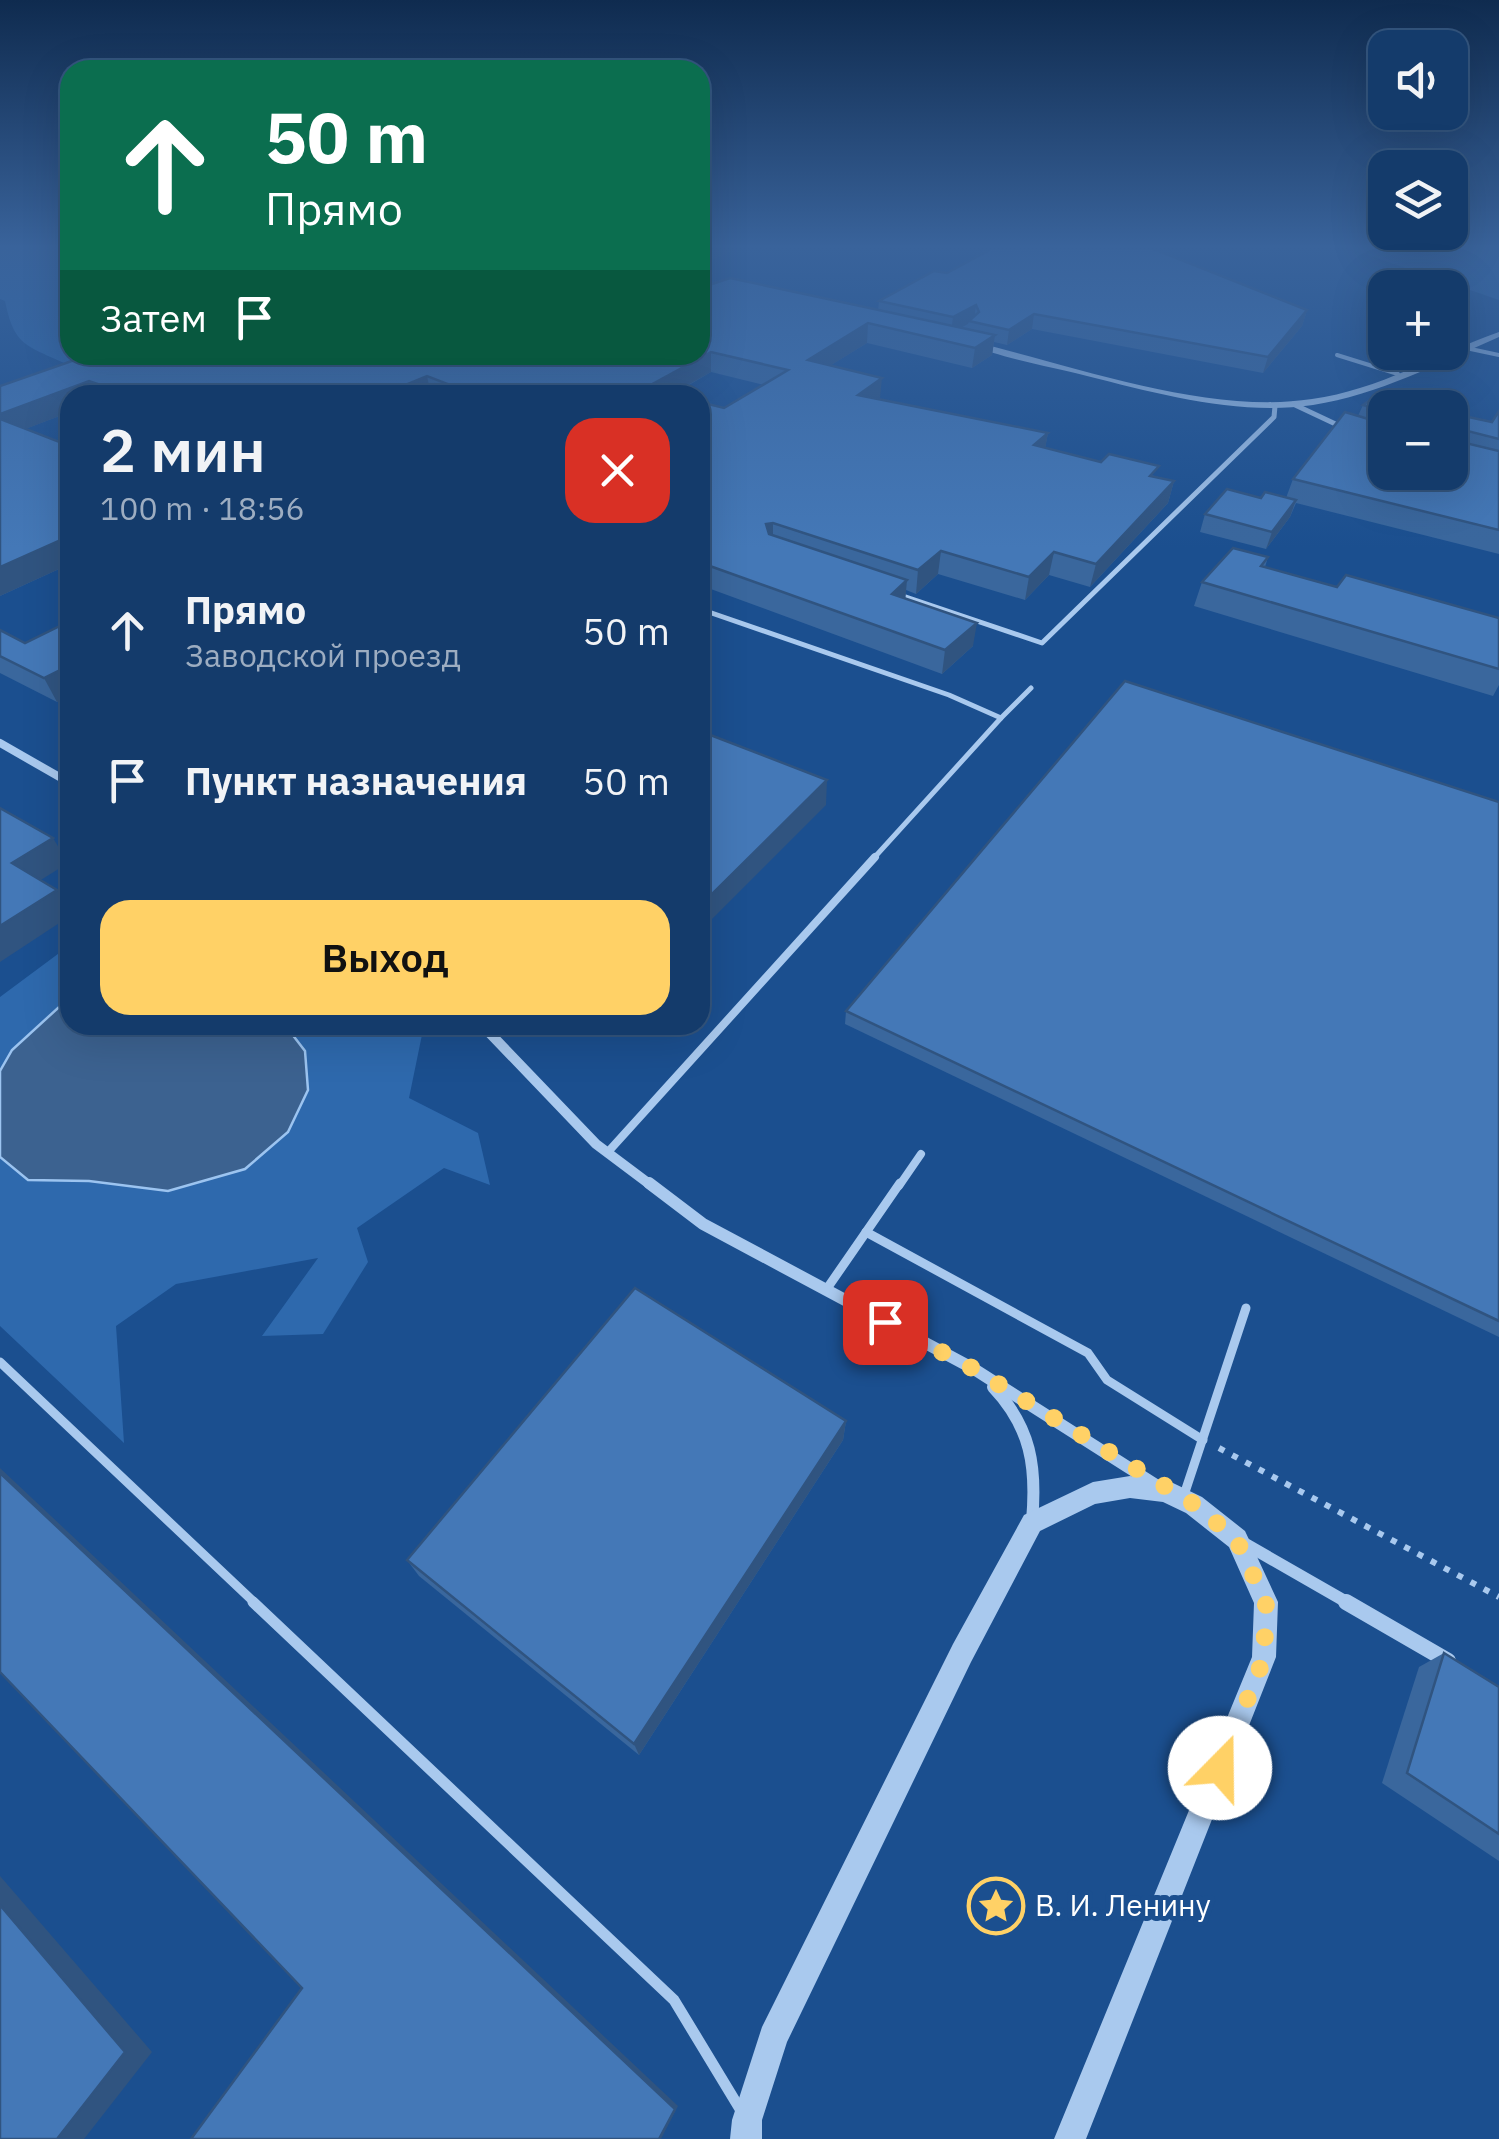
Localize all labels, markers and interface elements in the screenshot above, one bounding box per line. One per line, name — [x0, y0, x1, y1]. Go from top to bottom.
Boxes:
map controls — [1368, 30, 1468, 490]
button: sound — [1368, 30, 1468, 130]
text: 50 m — [265, 91, 428, 182]
icon: ahead — [100, 100, 230, 230]
button: layers — [1368, 150, 1468, 250]
text: Прямо — [265, 179, 403, 237]
button: + — [1368, 270, 1468, 370]
icon: arrive — [227, 290, 282, 345]
text: Затем — [100, 293, 207, 342]
button: − — [1368, 390, 1468, 490]
text: 2 мин — [100, 410, 266, 489]
button: close — [565, 418, 670, 523]
text: 100 m · 18:56 — [100, 487, 305, 529]
text: Прямо — [185, 585, 306, 634]
icon: ahead — [100, 603, 155, 658]
text: 50 m — [582, 606, 670, 655]
text: Заводской проезд — [185, 634, 461, 676]
icon: arrive — [100, 753, 155, 808]
text: Пункт назначения — [185, 756, 527, 805]
text: 50 m — [582, 756, 670, 805]
button: Выход — [100, 900, 670, 1015]
pin — [843, 1280, 928, 1365]
icon: arrive — [858, 1295, 913, 1350]
position arrow — [1168, 1716, 1272, 1820]
place icon: В. И. Ленину — [966, 1876, 1026, 1936]
place label: В. И. Ленину — [1035, 1885, 1211, 1924]

